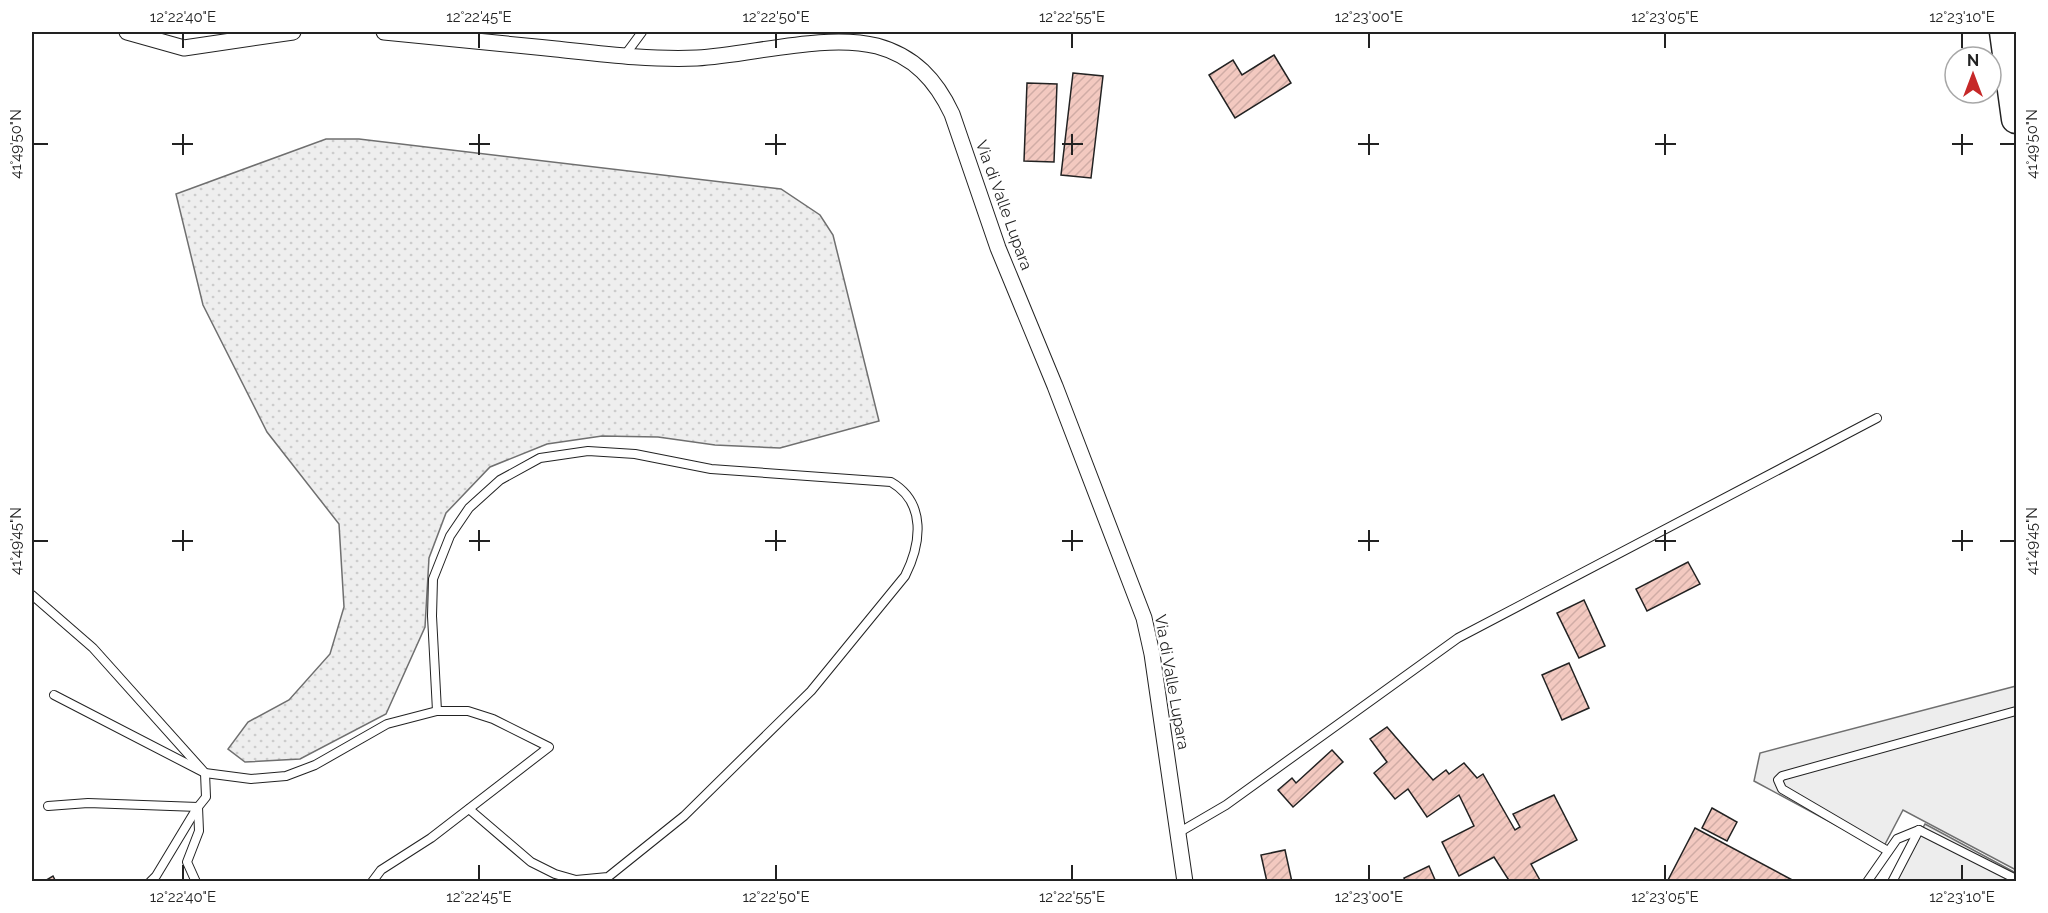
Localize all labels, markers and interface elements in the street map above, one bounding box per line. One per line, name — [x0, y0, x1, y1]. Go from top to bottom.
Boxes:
text: 12°22'40"E — [150, 8, 216, 26]
text: 12°22'45"E — [446, 8, 512, 26]
text: 12°22'50"E — [742, 8, 810, 26]
text: 12°22'55"E — [1039, 8, 1105, 26]
text: 12°23'00"E — [1335, 8, 1403, 26]
text: 12°23'05"E — [1631, 8, 1699, 26]
text: 12°23'10"E — [1929, 8, 1995, 26]
north arrow — [1943, 45, 2003, 105]
text: N — [1967, 51, 1979, 70]
text: 41°49'50"N — [7, 109, 25, 179]
text: 41°49'50"N — [2023, 109, 2041, 179]
street label: Via di Valle Lupara — [972, 137, 1036, 273]
text: 41°49'45"N — [7, 507, 25, 575]
text: 41°49'45"N — [2023, 507, 2041, 575]
street label: Via di Valle Lupara — [1151, 613, 1193, 751]
text: 12°22'40"E — [150, 888, 216, 906]
text: 12°22'45"E — [446, 888, 512, 906]
text: 12°22'50"E — [742, 888, 810, 906]
text: 12°22'55"E — [1039, 888, 1105, 906]
text: 12°23'00"E — [1335, 888, 1403, 906]
text: 12°23'05"E — [1631, 888, 1699, 906]
text: 12°23'10"E — [1929, 888, 1995, 906]

